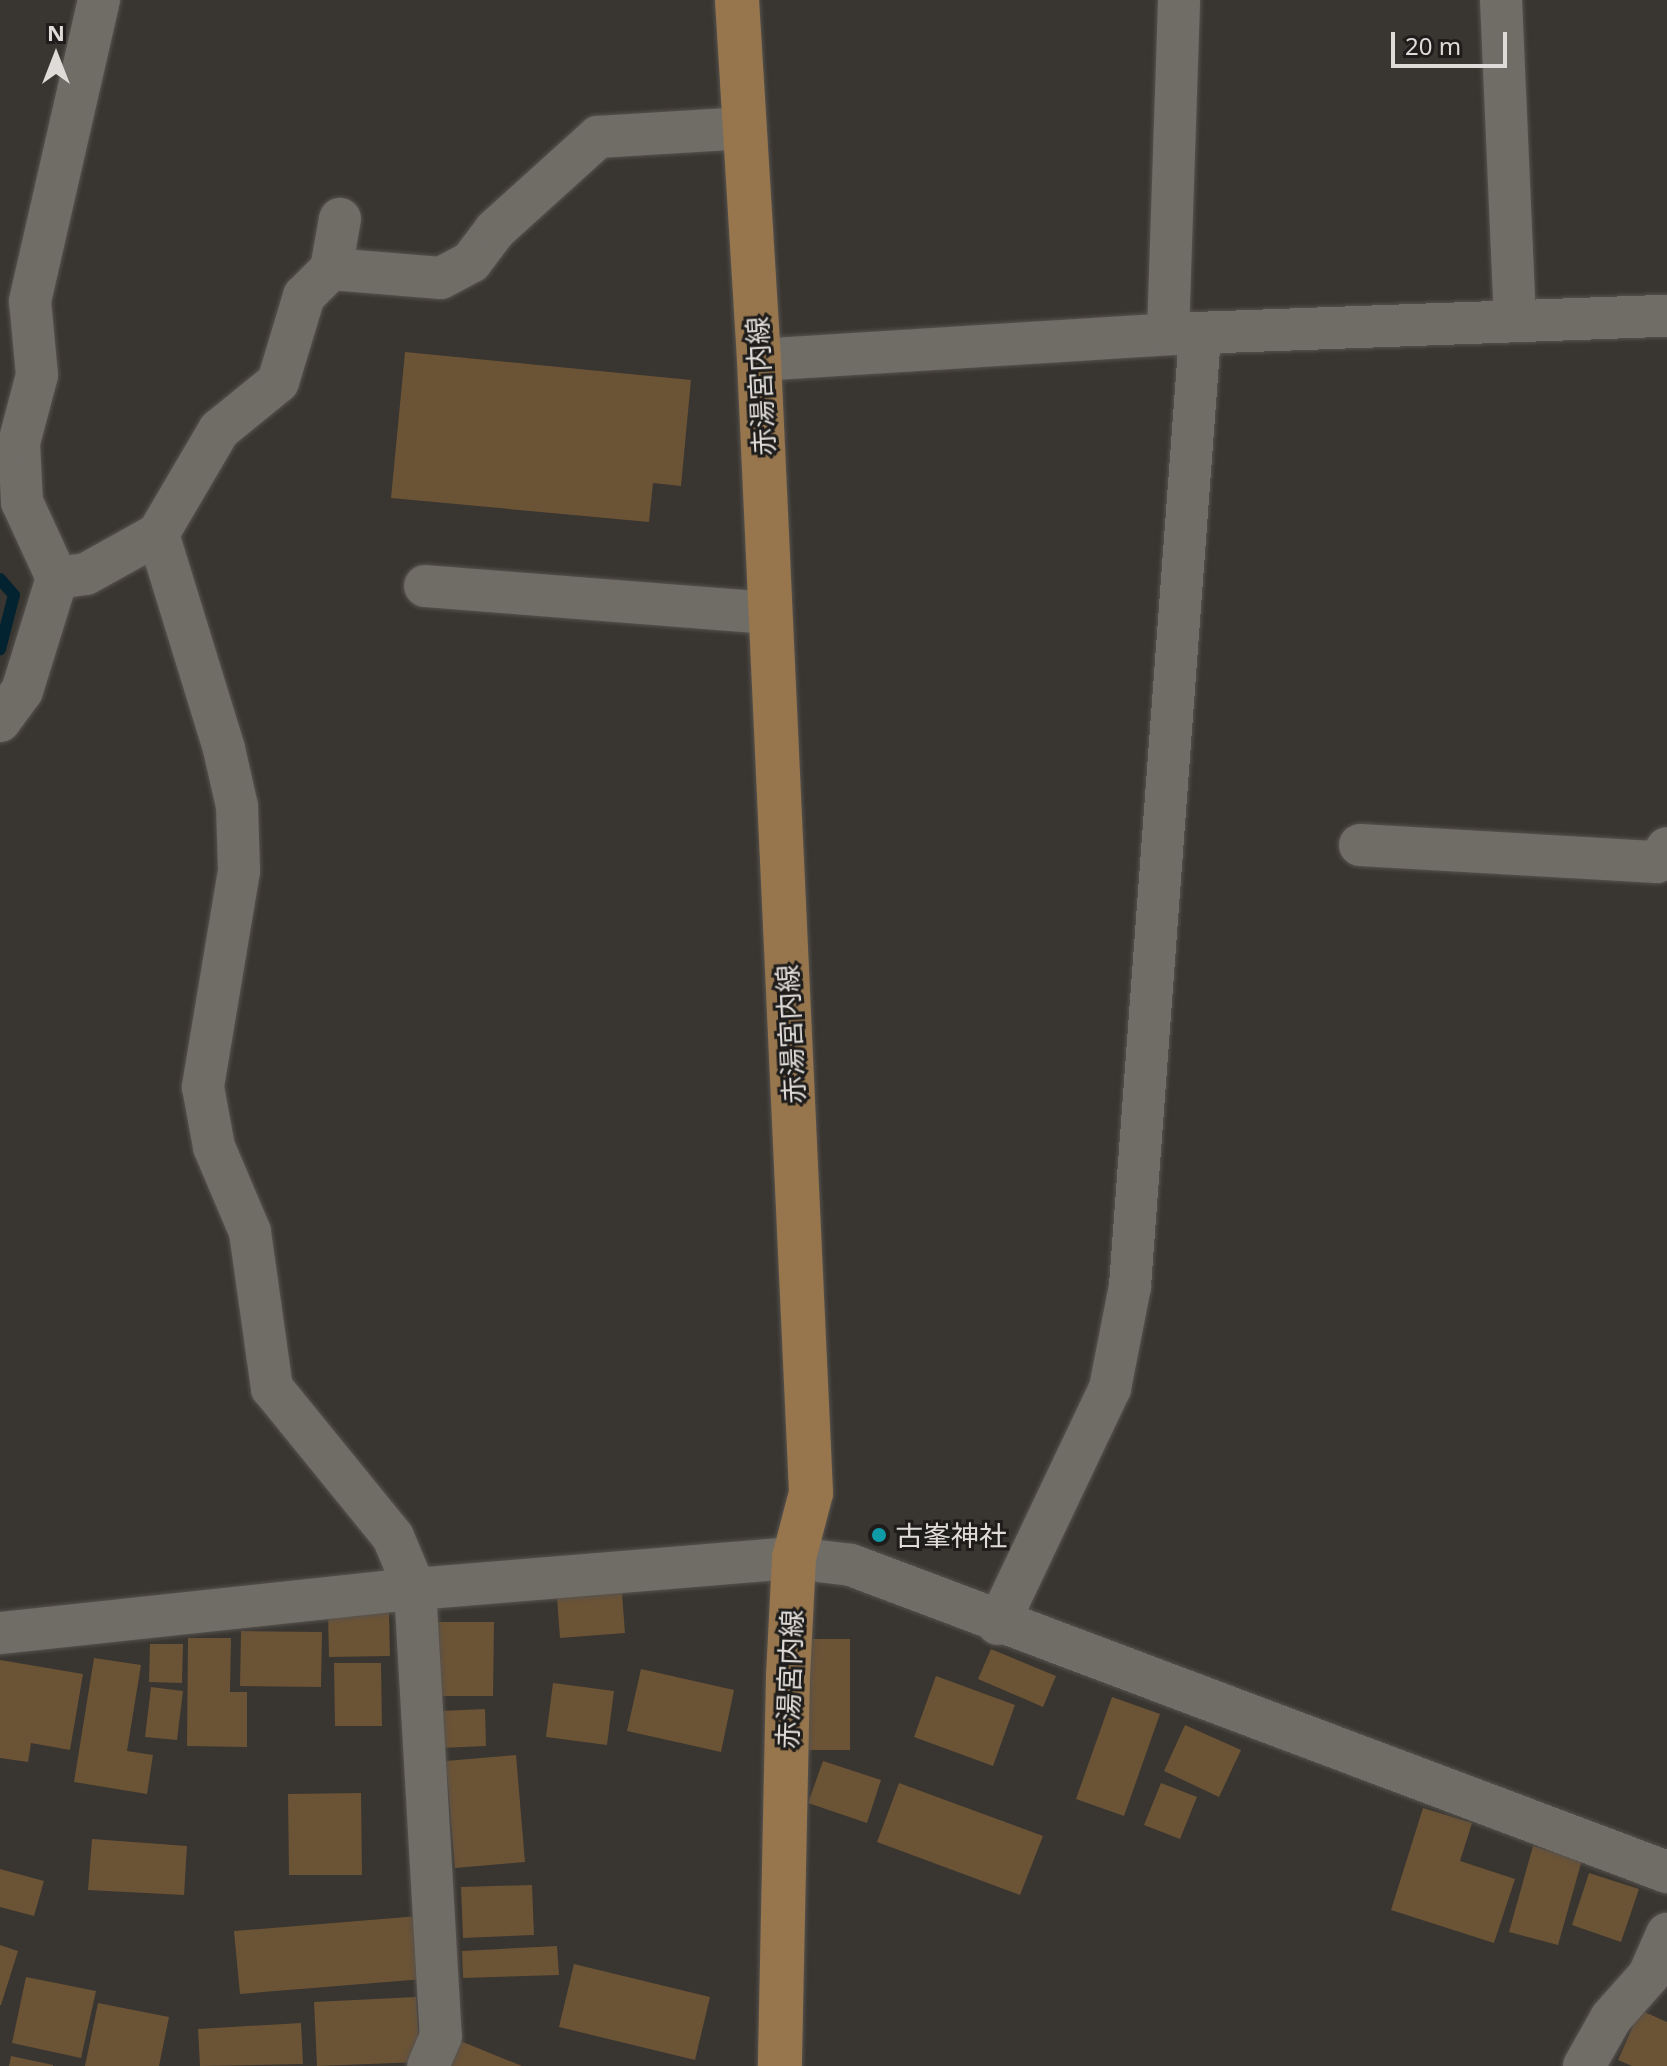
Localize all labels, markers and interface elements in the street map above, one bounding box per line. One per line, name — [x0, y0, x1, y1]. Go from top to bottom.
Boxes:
north arrow — [16, 16, 96, 96]
scale bar — [1395, 16, 1511, 66]
text: N — [47, 17, 65, 47]
text: 20 m — [1405, 29, 1461, 62]
street label: 赤湯宮内線 — [740, 315, 780, 457]
street label: 赤湯宮内線 — [770, 963, 810, 1105]
place label: 古峯神社 — [895, 1518, 1007, 1552]
marker: 古峯神社 — [870, 1526, 888, 1544]
street label: 赤湯宮内線 — [770, 1608, 808, 1750]

